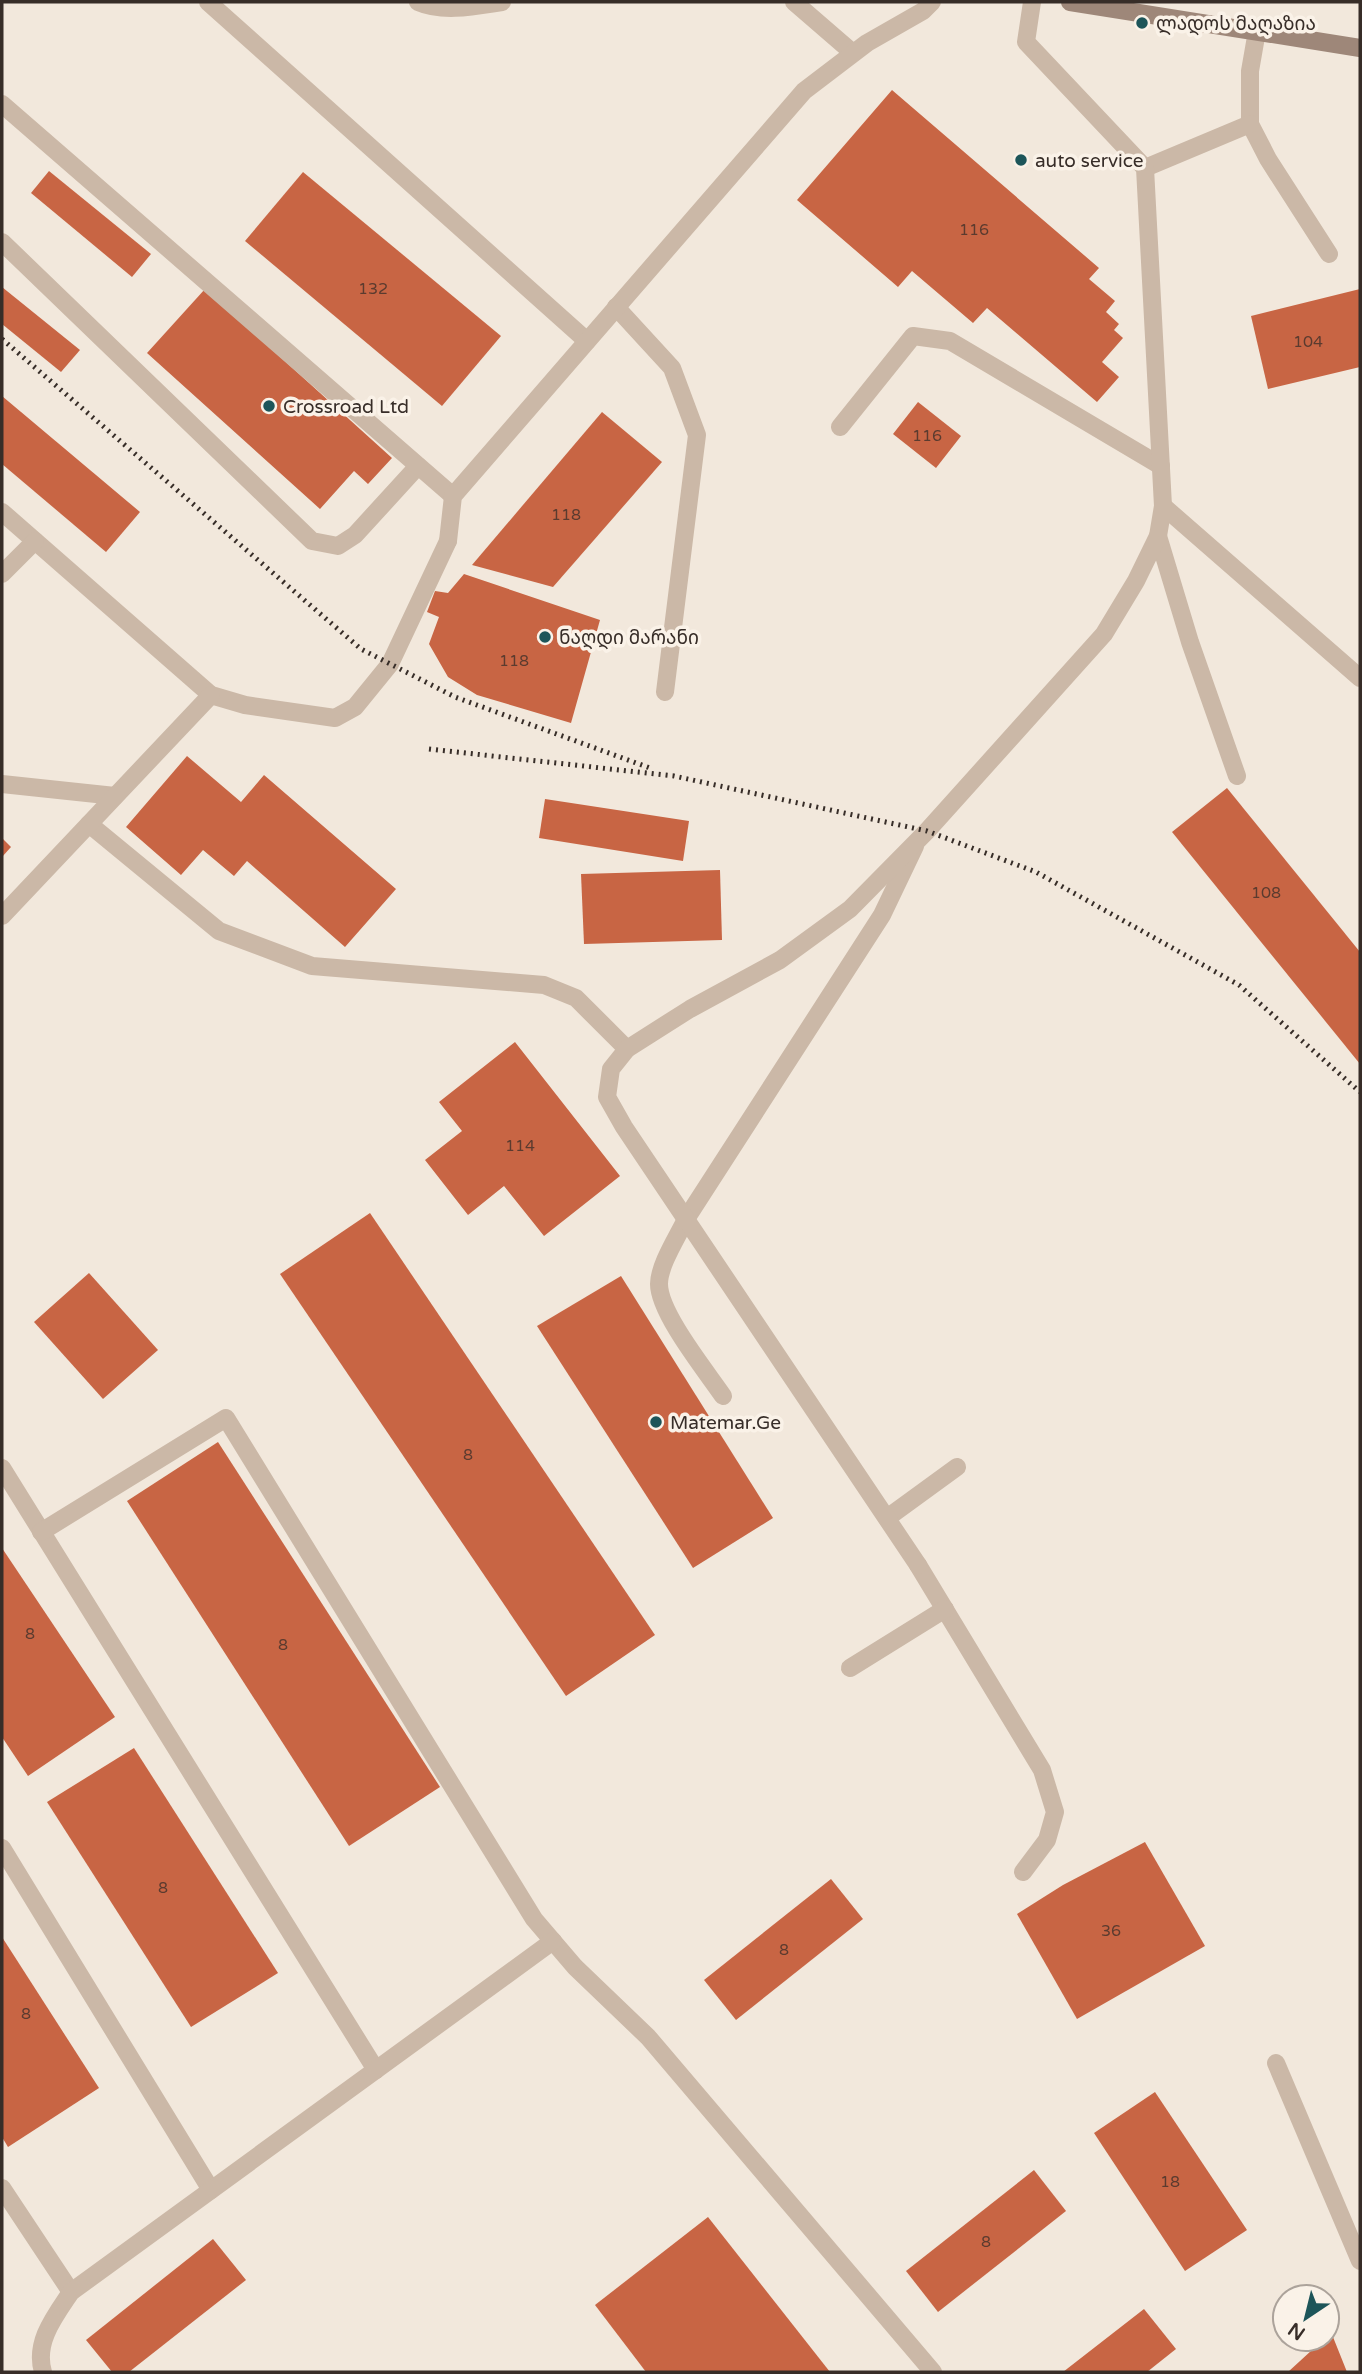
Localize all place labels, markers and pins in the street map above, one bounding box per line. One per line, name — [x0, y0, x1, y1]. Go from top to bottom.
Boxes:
place label: ლადოს მაღაზია — [1156, 13, 1316, 36]
marker: ლადოს მაღაზია — [1134, 15, 1150, 31]
place label: auto service — [1035, 150, 1144, 172]
marker: auto service — [1013, 152, 1029, 168]
place label: Crossroad Ltd — [283, 396, 409, 418]
marker: Crossroad Ltd — [261, 398, 277, 414]
place label: ნაღდი მარანი — [559, 627, 699, 650]
marker: ნაღდი მარანი — [537, 629, 553, 645]
place label: Matemar.Ge — [670, 1412, 781, 1434]
marker: Matemar.Ge — [648, 1414, 664, 1430]

